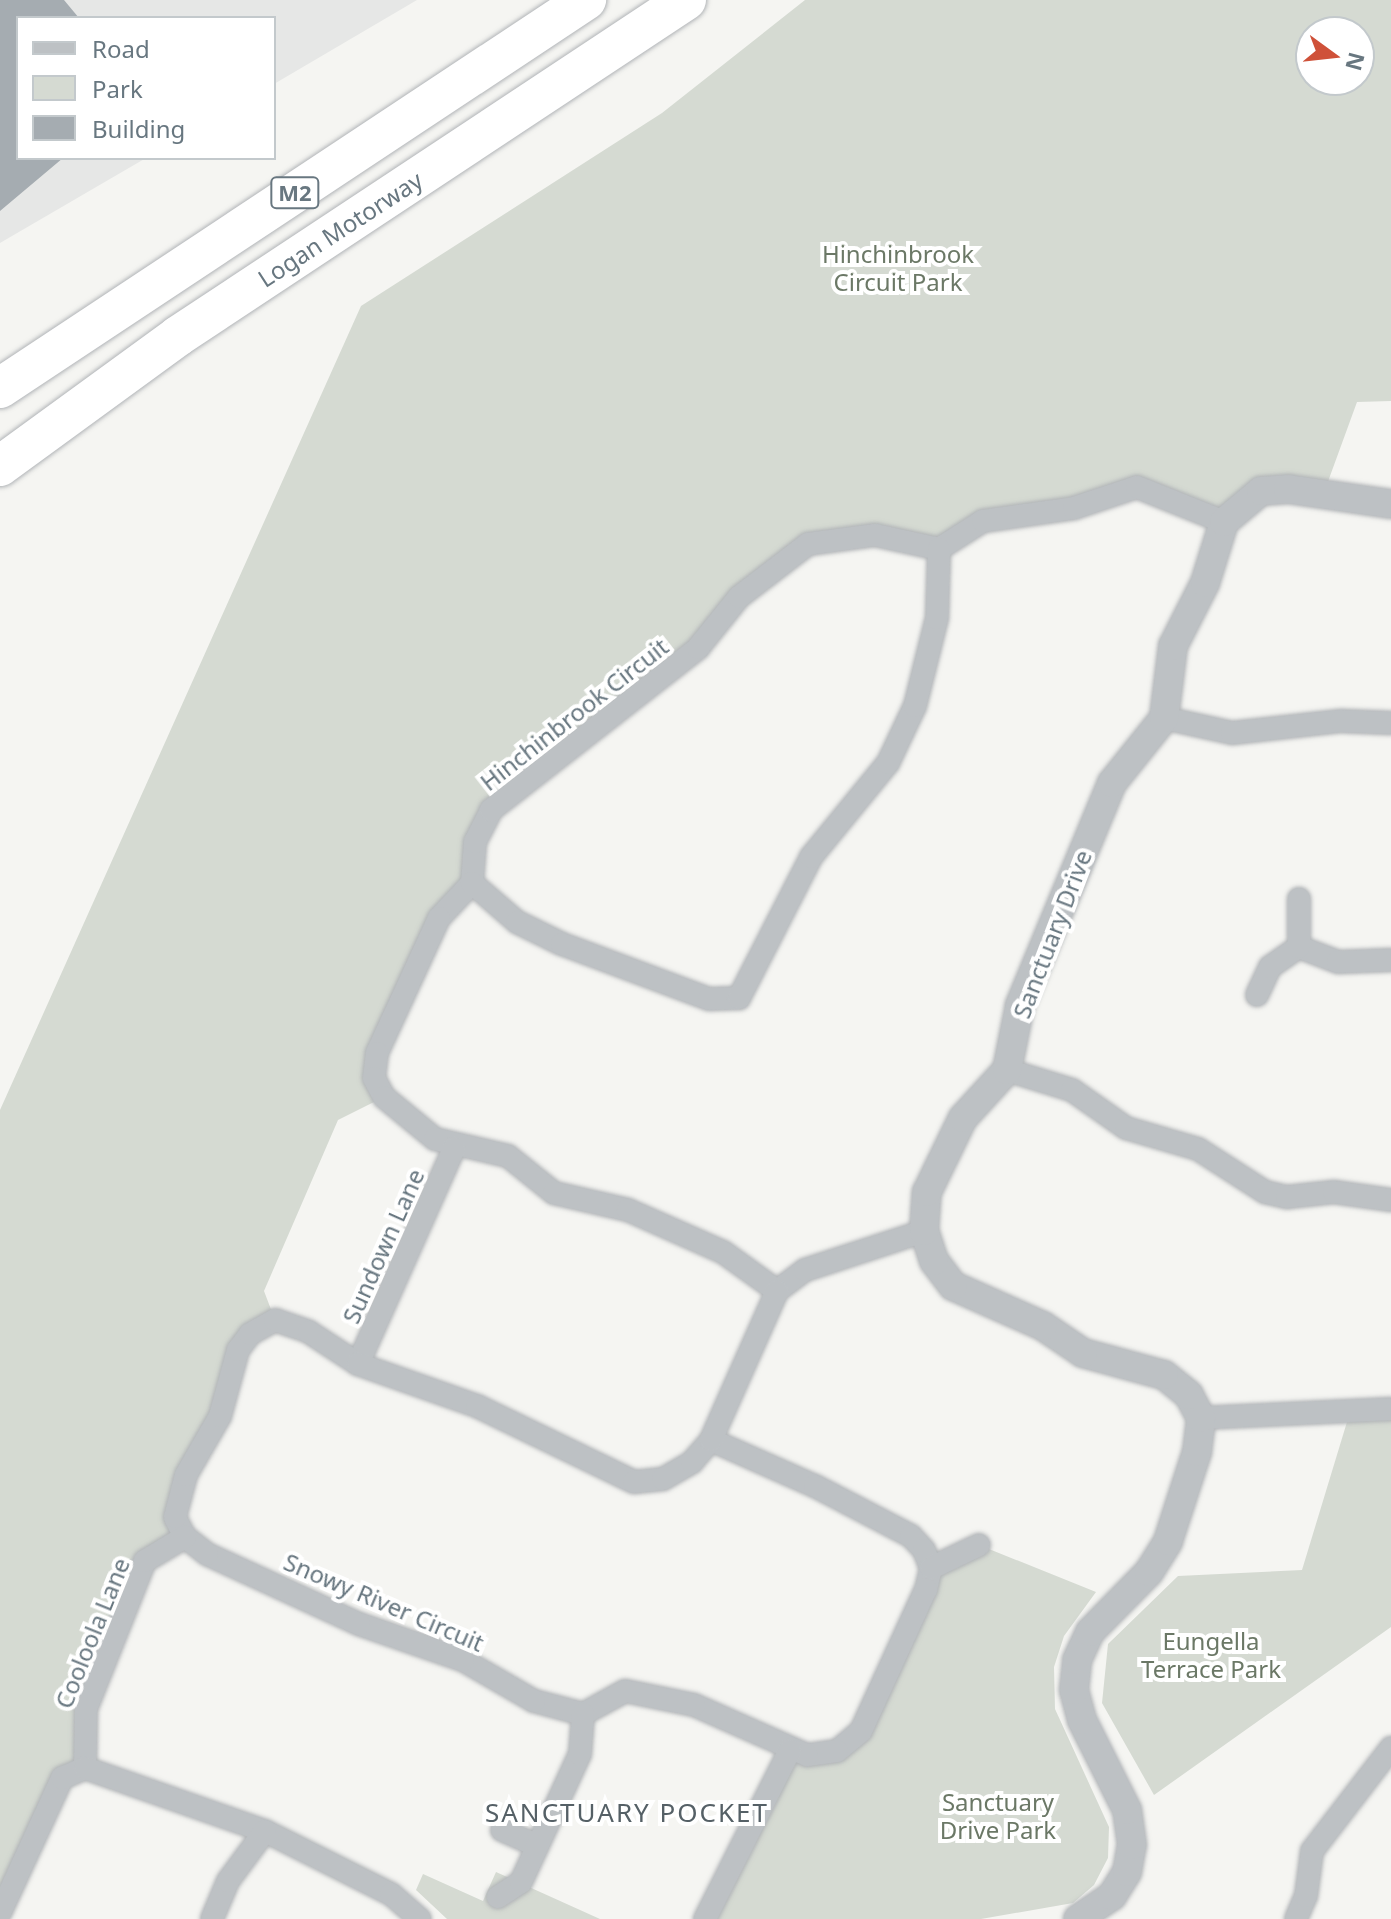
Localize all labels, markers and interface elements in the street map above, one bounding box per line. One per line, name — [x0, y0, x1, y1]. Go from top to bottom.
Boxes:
legend — [16, 16, 276, 160]
north arrow — [1295, 16, 1375, 96]
text: Road — [92, 32, 150, 65]
text: N — [1339, 49, 1373, 74]
text: Park — [92, 72, 143, 105]
text: Building — [92, 112, 185, 145]
street label: Logan Motorway — [252, 165, 428, 293]
road number: M2 — [269, 175, 321, 211]
park label: Hinchinbrook Circuit Park — [822, 240, 974, 296]
street label: Hinchinbrook Circuit — [474, 632, 674, 796]
street label: Sanctuary Drive — [1007, 846, 1097, 1022]
street label: Sundown Lane — [336, 1164, 430, 1328]
street label: Snowy River Circuit — [280, 1547, 488, 1657]
street label: Cooloola Lane — [49, 1554, 135, 1712]
park label: Eungella Terrace Park — [1141, 1627, 1281, 1683]
park label: Sanctuary Drive Park — [940, 1788, 1056, 1844]
district label: SANCTUARY POCKET — [485, 1797, 769, 1829]

